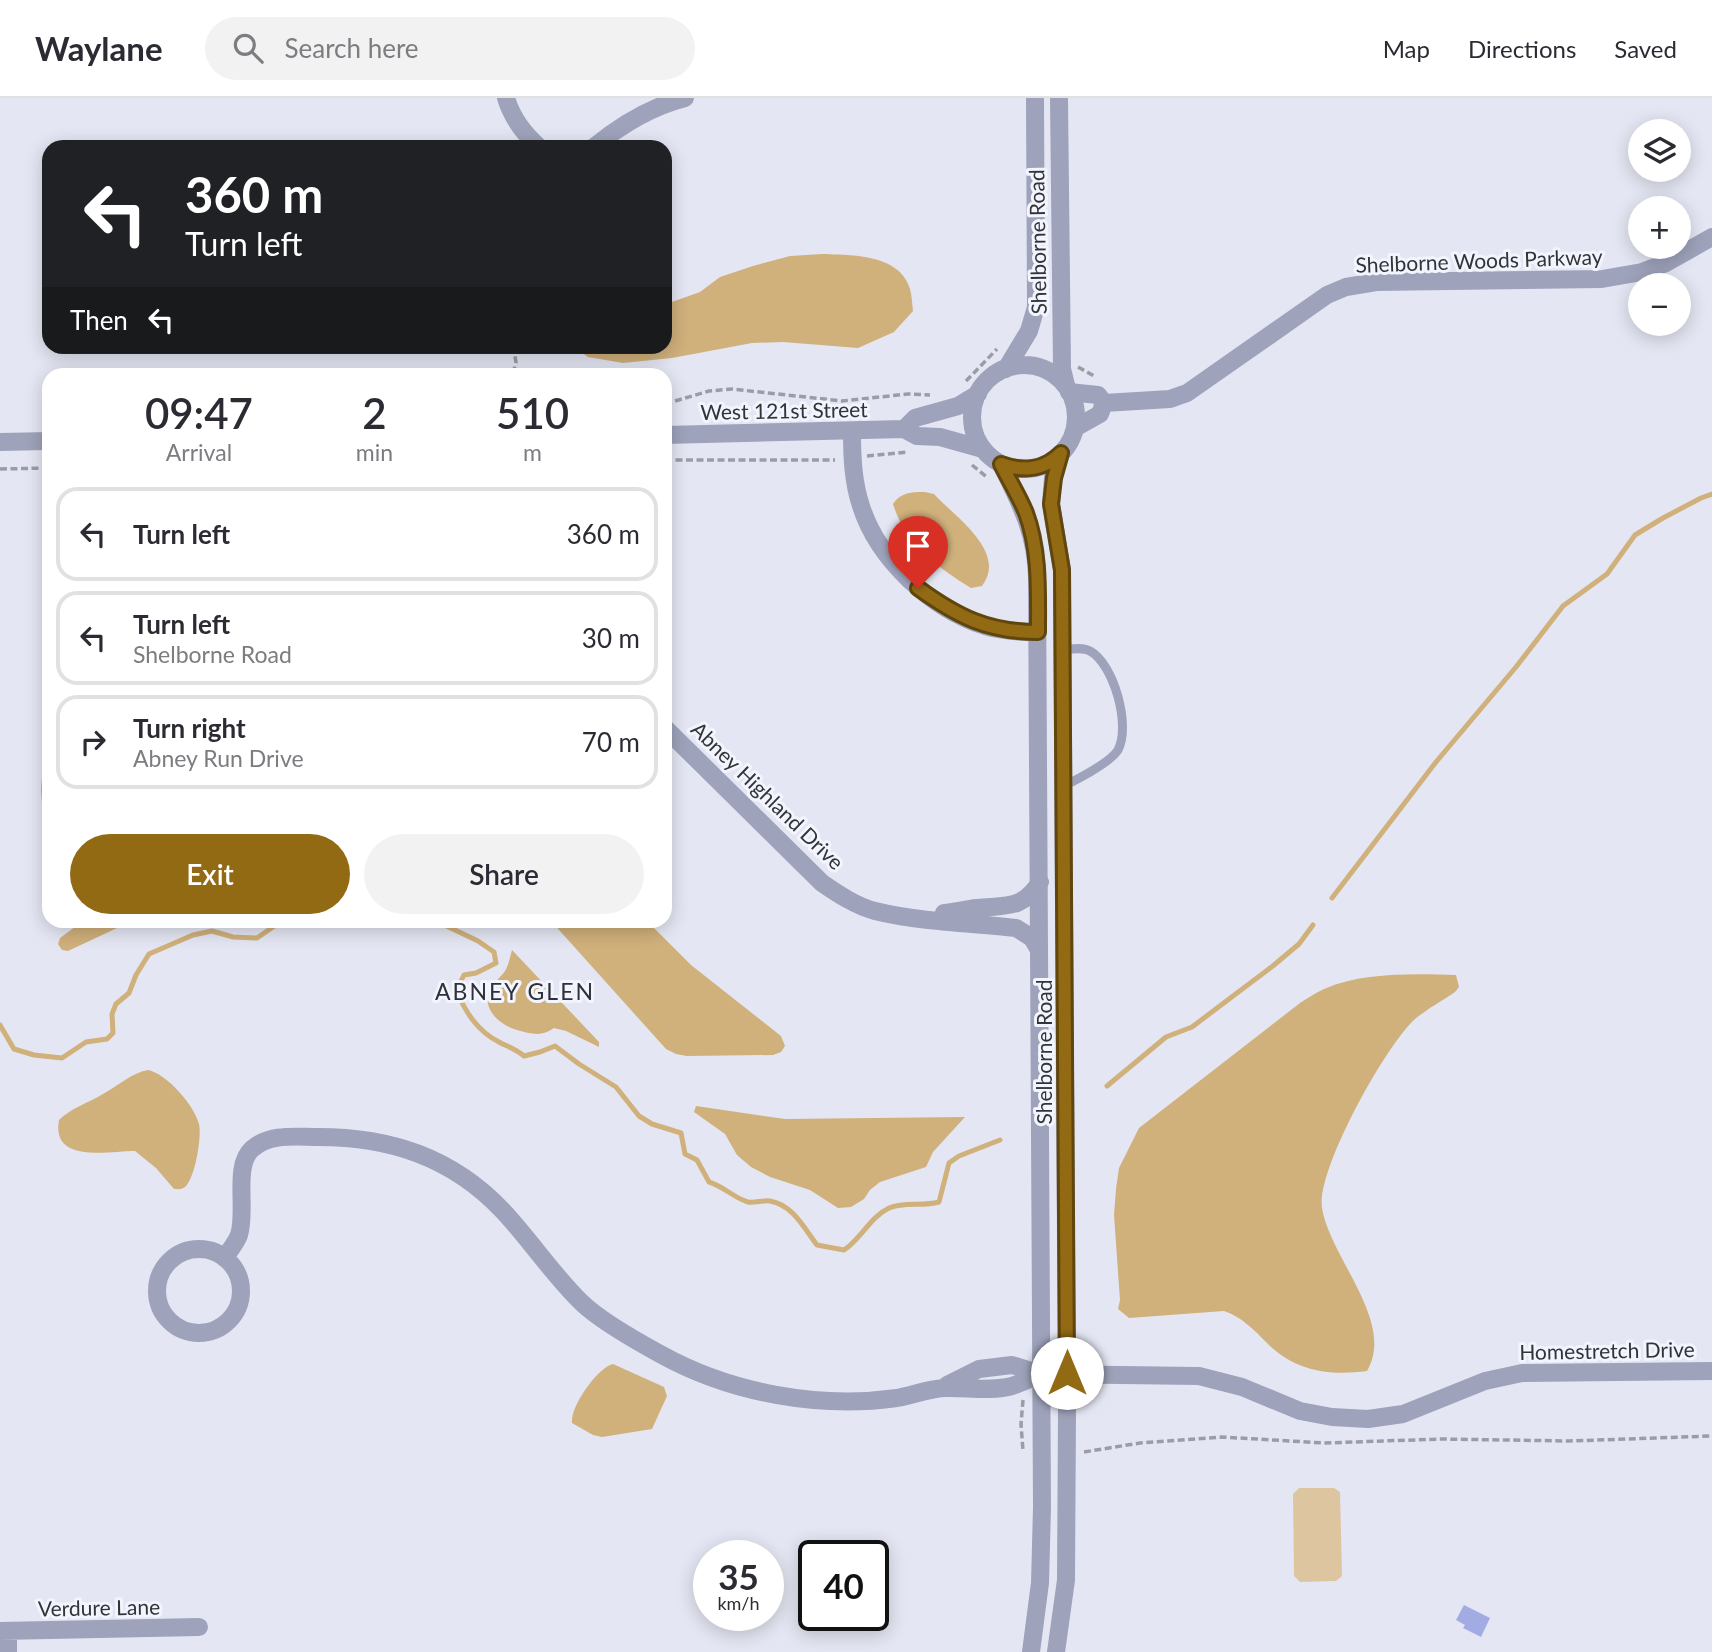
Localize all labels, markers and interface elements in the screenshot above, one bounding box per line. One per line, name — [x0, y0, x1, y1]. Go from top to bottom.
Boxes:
search box — [205, 17, 695, 80]
text: Waylane — [35, 28, 163, 68]
icon: search — [229, 29, 267, 67]
text: Search here — [285, 32, 419, 64]
text: Map — [1383, 34, 1430, 63]
text: Directions — [1468, 34, 1576, 63]
text: Saved — [1614, 34, 1677, 63]
map controls — [1628, 119, 1691, 336]
button: layers — [1628, 119, 1691, 182]
text: 360 m — [185, 165, 323, 223]
icon: left — [70, 168, 161, 259]
street label: Shelborne Road — [1023, 169, 1051, 315]
button: + — [1628, 196, 1691, 259]
text: Turn left — [185, 224, 302, 263]
street label: Shelborne Woods Parkway — [1355, 243, 1603, 277]
button: − — [1628, 273, 1691, 336]
icon: left — [142, 301, 180, 339]
text: Then — [70, 304, 128, 336]
text: 09:47 — [145, 388, 253, 438]
text: 2 — [362, 388, 387, 438]
text: 510 — [496, 388, 569, 438]
street label: West 121st Street — [700, 396, 868, 424]
text: Arrival — [166, 438, 232, 466]
text: min — [356, 438, 393, 466]
text: m — [523, 438, 542, 466]
icon: left — [74, 515, 112, 553]
pin — [888, 516, 948, 588]
text: Turn left — [133, 518, 230, 550]
text: 360 m — [567, 518, 640, 550]
icon: arrive — [899, 527, 937, 565]
text: Turn left — [133, 608, 230, 640]
icon: left — [74, 619, 112, 657]
text: 30 m — [582, 622, 640, 654]
text: Shelborne Road — [133, 640, 292, 668]
text: Turn right — [133, 712, 246, 744]
street label: Abney Highland Drive — [687, 716, 849, 874]
icon: right — [74, 723, 112, 761]
text: 70 m — [582, 726, 640, 758]
text: Abney Run Drive — [133, 744, 304, 772]
button: Exit — [70, 834, 350, 914]
button: Share — [364, 834, 644, 914]
district label: ABNEY GLEN — [435, 977, 595, 1005]
street label: Shelborne Road — [1031, 979, 1056, 1125]
position arrow — [1030, 1336, 1104, 1410]
street label: Homestretch Drive — [1519, 1336, 1695, 1364]
speed limit sign: 40 — [798, 1540, 889, 1631]
text: 35 — [718, 1555, 759, 1597]
text: km/h — [717, 1592, 760, 1614]
street label: Verdure Lane — [38, 1593, 160, 1621]

